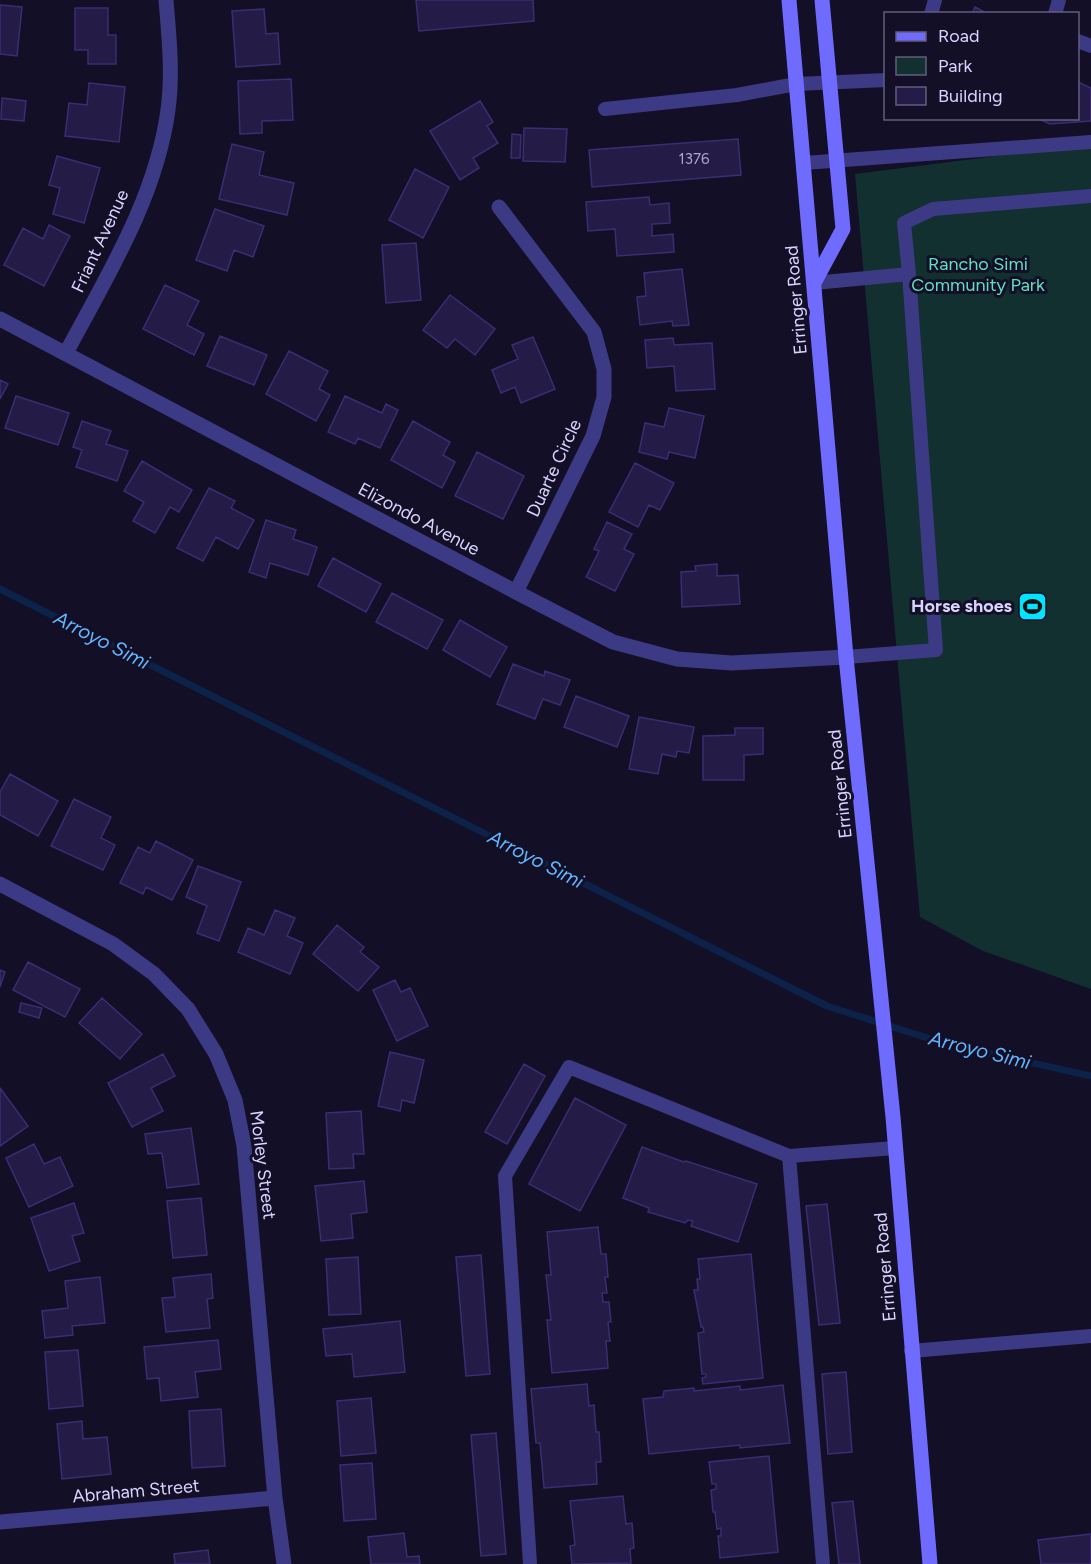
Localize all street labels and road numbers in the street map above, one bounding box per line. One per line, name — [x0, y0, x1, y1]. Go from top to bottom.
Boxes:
street label: Friant Avenue — [67, 186, 134, 296]
street label: Erringer Road — [780, 245, 812, 355]
street label: Duarte Circle — [522, 415, 586, 520]
street label: Elizondo Avenue — [354, 478, 484, 560]
street label: Erringer Road — [823, 728, 857, 840]
street label: Morley Street — [245, 1109, 281, 1221]
street label: Erringer Road — [869, 1212, 901, 1322]
street label: Abraham Street — [72, 1474, 201, 1508]

